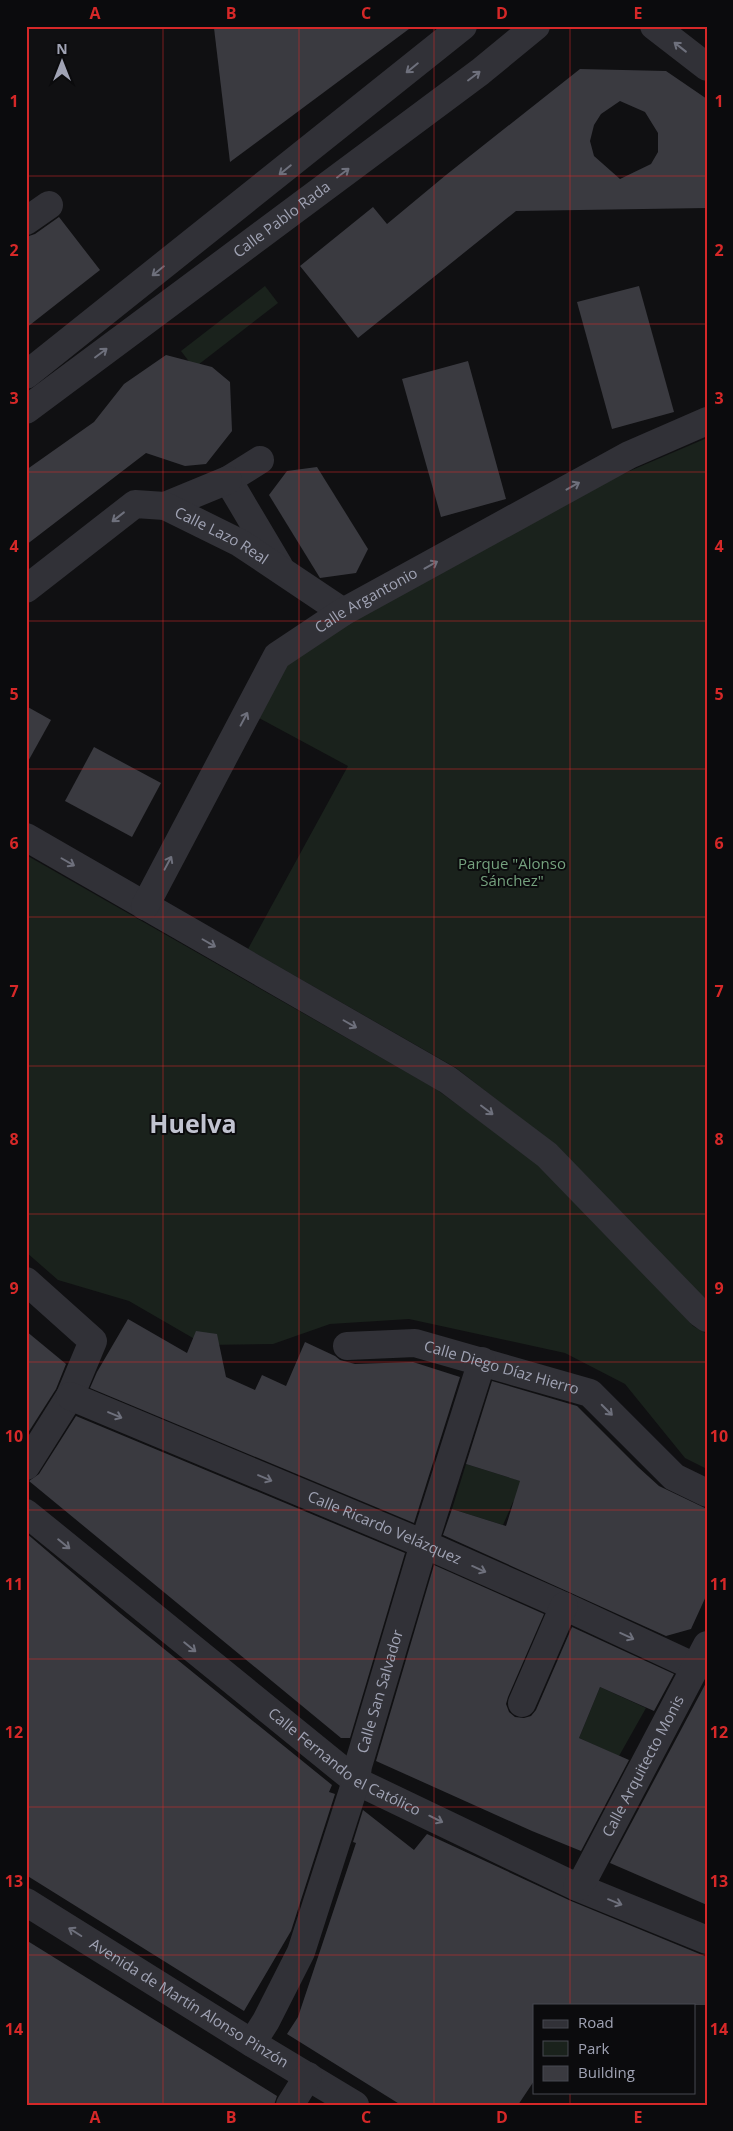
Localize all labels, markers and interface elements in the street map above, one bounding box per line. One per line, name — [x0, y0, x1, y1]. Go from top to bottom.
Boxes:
text: A — [89, 2, 101, 24]
text: B — [226, 2, 236, 24]
text: C — [361, 2, 371, 24]
text: D — [496, 2, 508, 24]
text: E — [634, 2, 643, 24]
north arrow — [38, 38, 88, 88]
text: N — [56, 39, 68, 58]
one-way arrow — [673, 42, 687, 52]
one-way arrow — [406, 63, 419, 74]
one-way arrow — [467, 71, 481, 81]
text: 1 — [9, 90, 19, 112]
text: 1 — [714, 90, 724, 112]
one-way arrow — [279, 164, 292, 175]
one-way arrow — [336, 168, 350, 178]
street label: Calle Pablo Rada — [229, 176, 334, 261]
text: 2 — [9, 239, 19, 261]
text: 2 — [714, 239, 724, 261]
one-way arrow — [152, 265, 165, 276]
one-way arrow — [94, 348, 108, 358]
text: 3 — [9, 387, 19, 409]
text: 3 — [714, 387, 724, 409]
one-way arrow — [565, 481, 580, 490]
street label: Calle Lazo Real — [172, 501, 273, 568]
one-way arrow — [112, 511, 125, 522]
text: 4 — [9, 535, 19, 557]
text: 4 — [714, 535, 724, 557]
one-way arrow — [423, 559, 437, 569]
street label: Calle Argantonio — [310, 562, 421, 637]
text: 5 — [9, 683, 19, 705]
text: 5 — [714, 683, 724, 705]
one-way arrow — [240, 712, 249, 727]
text: 6 — [9, 832, 19, 854]
text: 6 — [714, 832, 724, 854]
park label: Parque "Alonso Sánchez" — [458, 853, 566, 890]
one-way arrow — [163, 855, 173, 870]
one-way arrow — [61, 857, 75, 867]
one-way arrow — [202, 938, 216, 948]
text: 7 — [9, 980, 19, 1002]
text: 7 — [714, 980, 724, 1002]
one-way arrow — [342, 1020, 357, 1029]
one-way arrow — [480, 1105, 493, 1116]
district label: Huelva — [149, 1106, 237, 1140]
text: 8 — [9, 1128, 19, 1150]
text: 8 — [714, 1128, 724, 1150]
text: 9 — [9, 1277, 19, 1299]
text: 9 — [714, 1277, 724, 1299]
street label: Calle Diego Díaz Hierro — [422, 1335, 582, 1398]
one-way arrow — [600, 1404, 613, 1416]
one-way arrow — [107, 1410, 122, 1420]
text: 10 — [5, 1425, 23, 1447]
text: 10 — [710, 1425, 728, 1447]
one-way arrow — [257, 1473, 272, 1483]
street label: Calle Ricardo Velázquez — [305, 1486, 465, 1568]
one-way arrow — [57, 1539, 70, 1550]
one-way arrow — [471, 1564, 486, 1574]
text: 11 — [5, 1573, 23, 1595]
text: 11 — [710, 1573, 728, 1595]
street label: Calle San Salvador — [351, 1627, 407, 1755]
one-way arrow — [619, 1631, 634, 1641]
one-way arrow — [183, 1641, 196, 1652]
street label: Calle Arquitecto Monis — [597, 1691, 688, 1840]
street label: Calle Fernando el Católico — [264, 1703, 424, 1820]
text: 12 — [5, 1721, 23, 1743]
text: 12 — [710, 1721, 728, 1743]
one-way arrow — [428, 1815, 443, 1825]
text: 13 — [5, 1870, 23, 1892]
text: 13 — [710, 1870, 728, 1892]
one-way arrow — [608, 1899, 623, 1908]
one-way arrow — [68, 1927, 82, 1937]
street label: Avenida de Martín Alonso Pinzón — [86, 1933, 293, 2072]
legend — [533, 2004, 696, 2094]
text: Road — [578, 2012, 614, 2032]
text: 14 — [5, 2018, 23, 2040]
text: 14 — [710, 2018, 728, 2040]
text: Park — [578, 2038, 609, 2058]
text: Building — [578, 2062, 635, 2082]
text: A — [89, 2106, 101, 2128]
text: B — [226, 2106, 236, 2128]
text: C — [361, 2106, 371, 2128]
text: D — [496, 2106, 508, 2128]
text: E — [634, 2106, 643, 2128]

